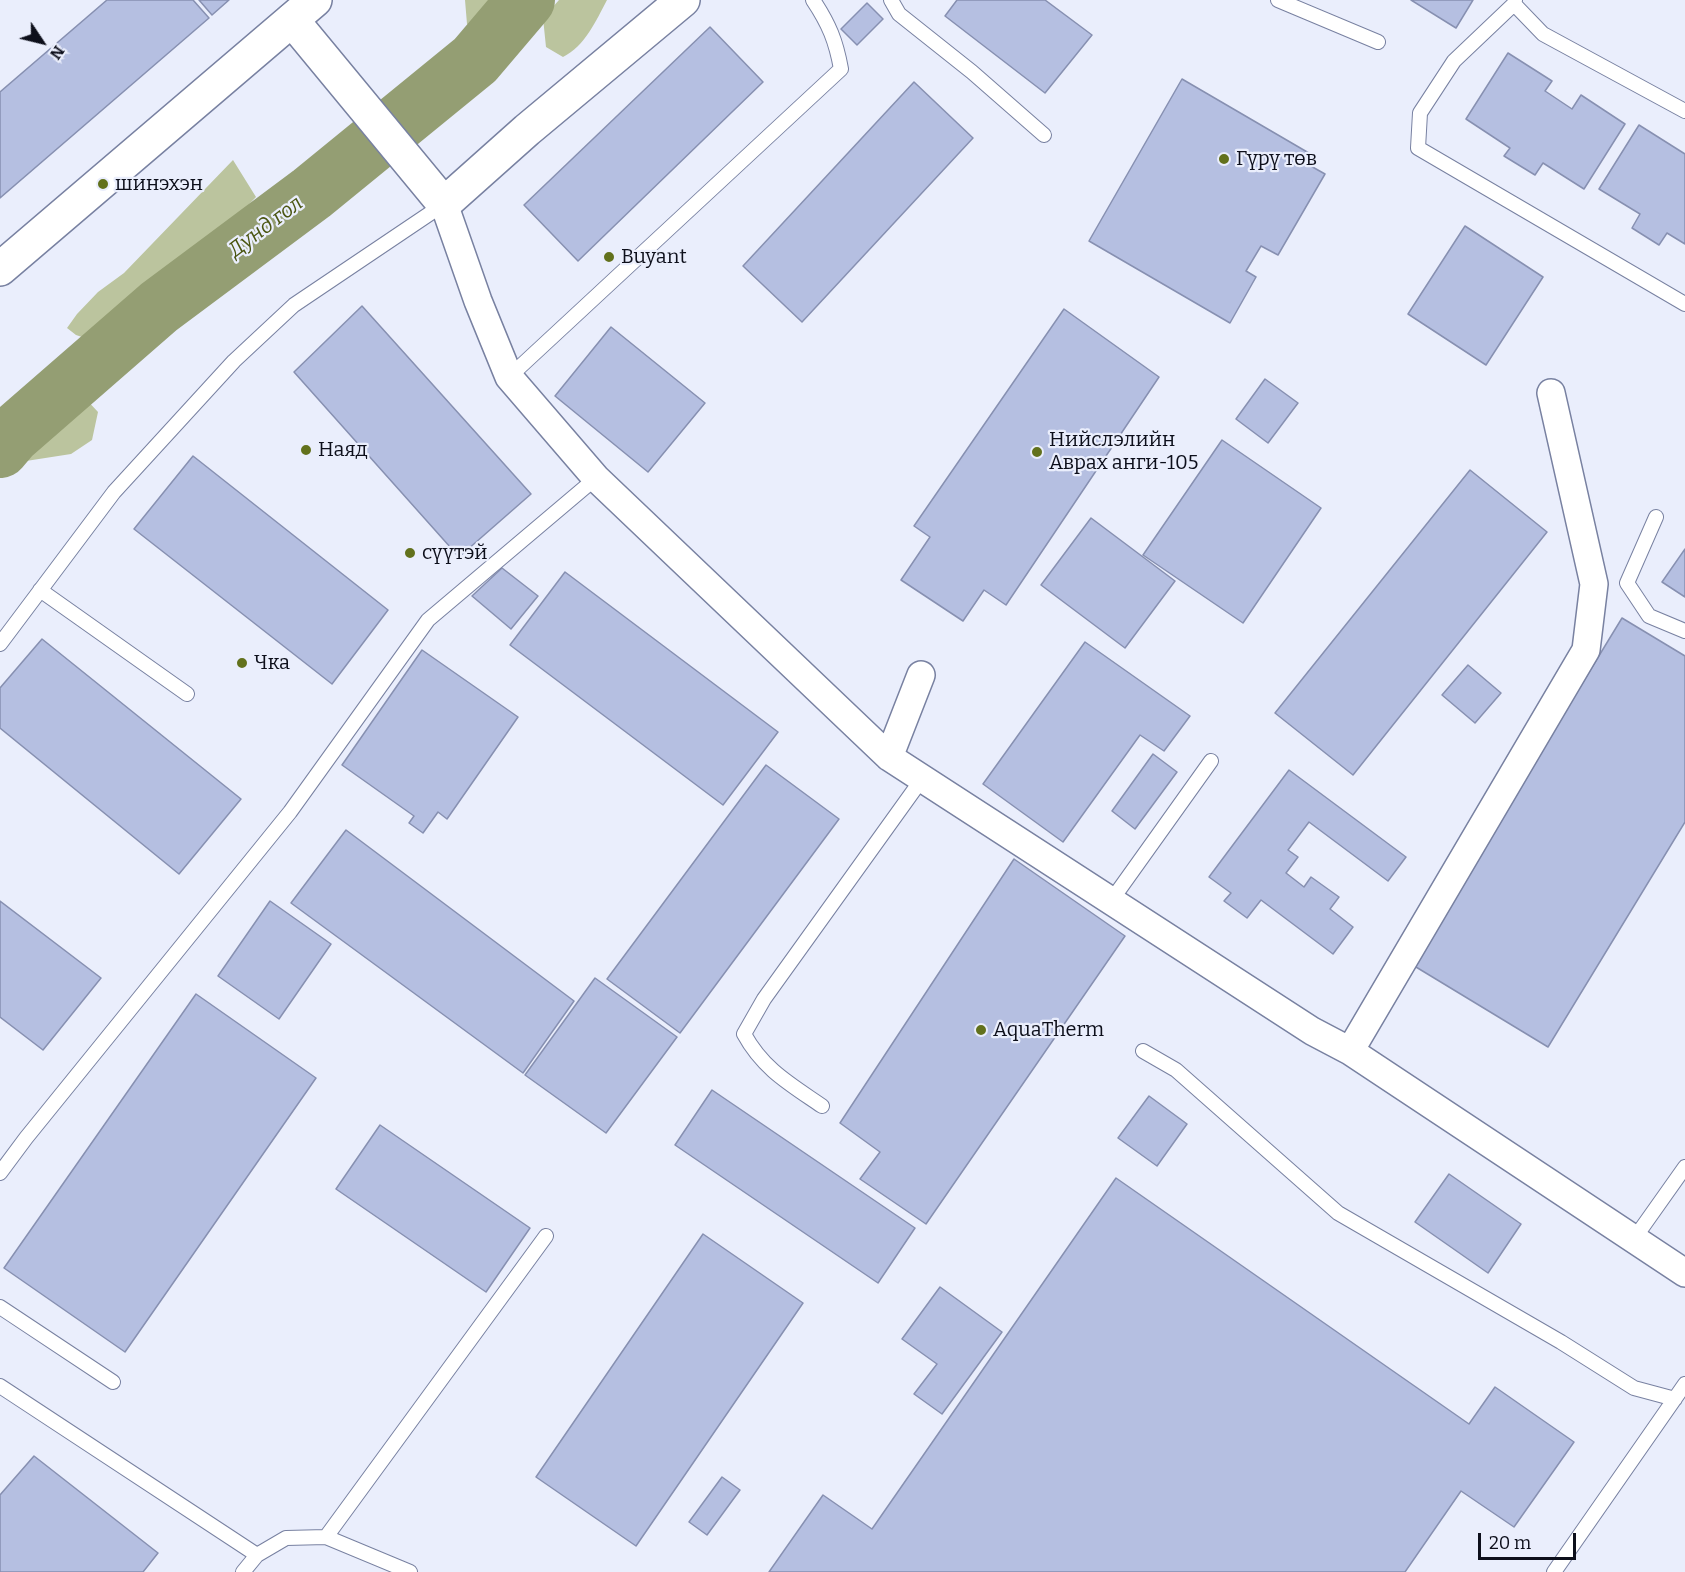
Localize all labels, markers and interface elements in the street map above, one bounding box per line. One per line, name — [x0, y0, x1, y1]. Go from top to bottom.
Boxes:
north arrow — [12, 12, 72, 72]
text: N — [46, 42, 68, 63]
place label: Гүрү төв — [1236, 147, 1317, 171]
marker: Гүрү төв — [1217, 152, 1231, 166]
place label: шинэхэн — [115, 172, 203, 196]
marker: шинэхэн — [96, 177, 110, 191]
water label: Дунд гол — [224, 191, 308, 263]
place label: Buyant — [621, 245, 687, 269]
marker: Buyant — [602, 250, 616, 264]
place label: Нийслэлийн Аврах анги-105 — [1049, 428, 1198, 475]
place label: Наяд — [318, 438, 368, 462]
marker: Наяд — [299, 443, 313, 457]
marker: Нийслэлийн Аврах анги-105 — [1030, 445, 1044, 459]
place label: сүүтэй — [422, 541, 488, 565]
marker: сүүтэй — [403, 546, 417, 560]
place label: Чка — [254, 651, 290, 675]
marker: Чка — [235, 656, 249, 670]
place label: AquaTherm — [993, 1018, 1104, 1042]
marker: AquaTherm — [974, 1023, 988, 1037]
scale bar — [1481, 1521, 1578, 1559]
text: 20 m — [1489, 1532, 1531, 1554]

